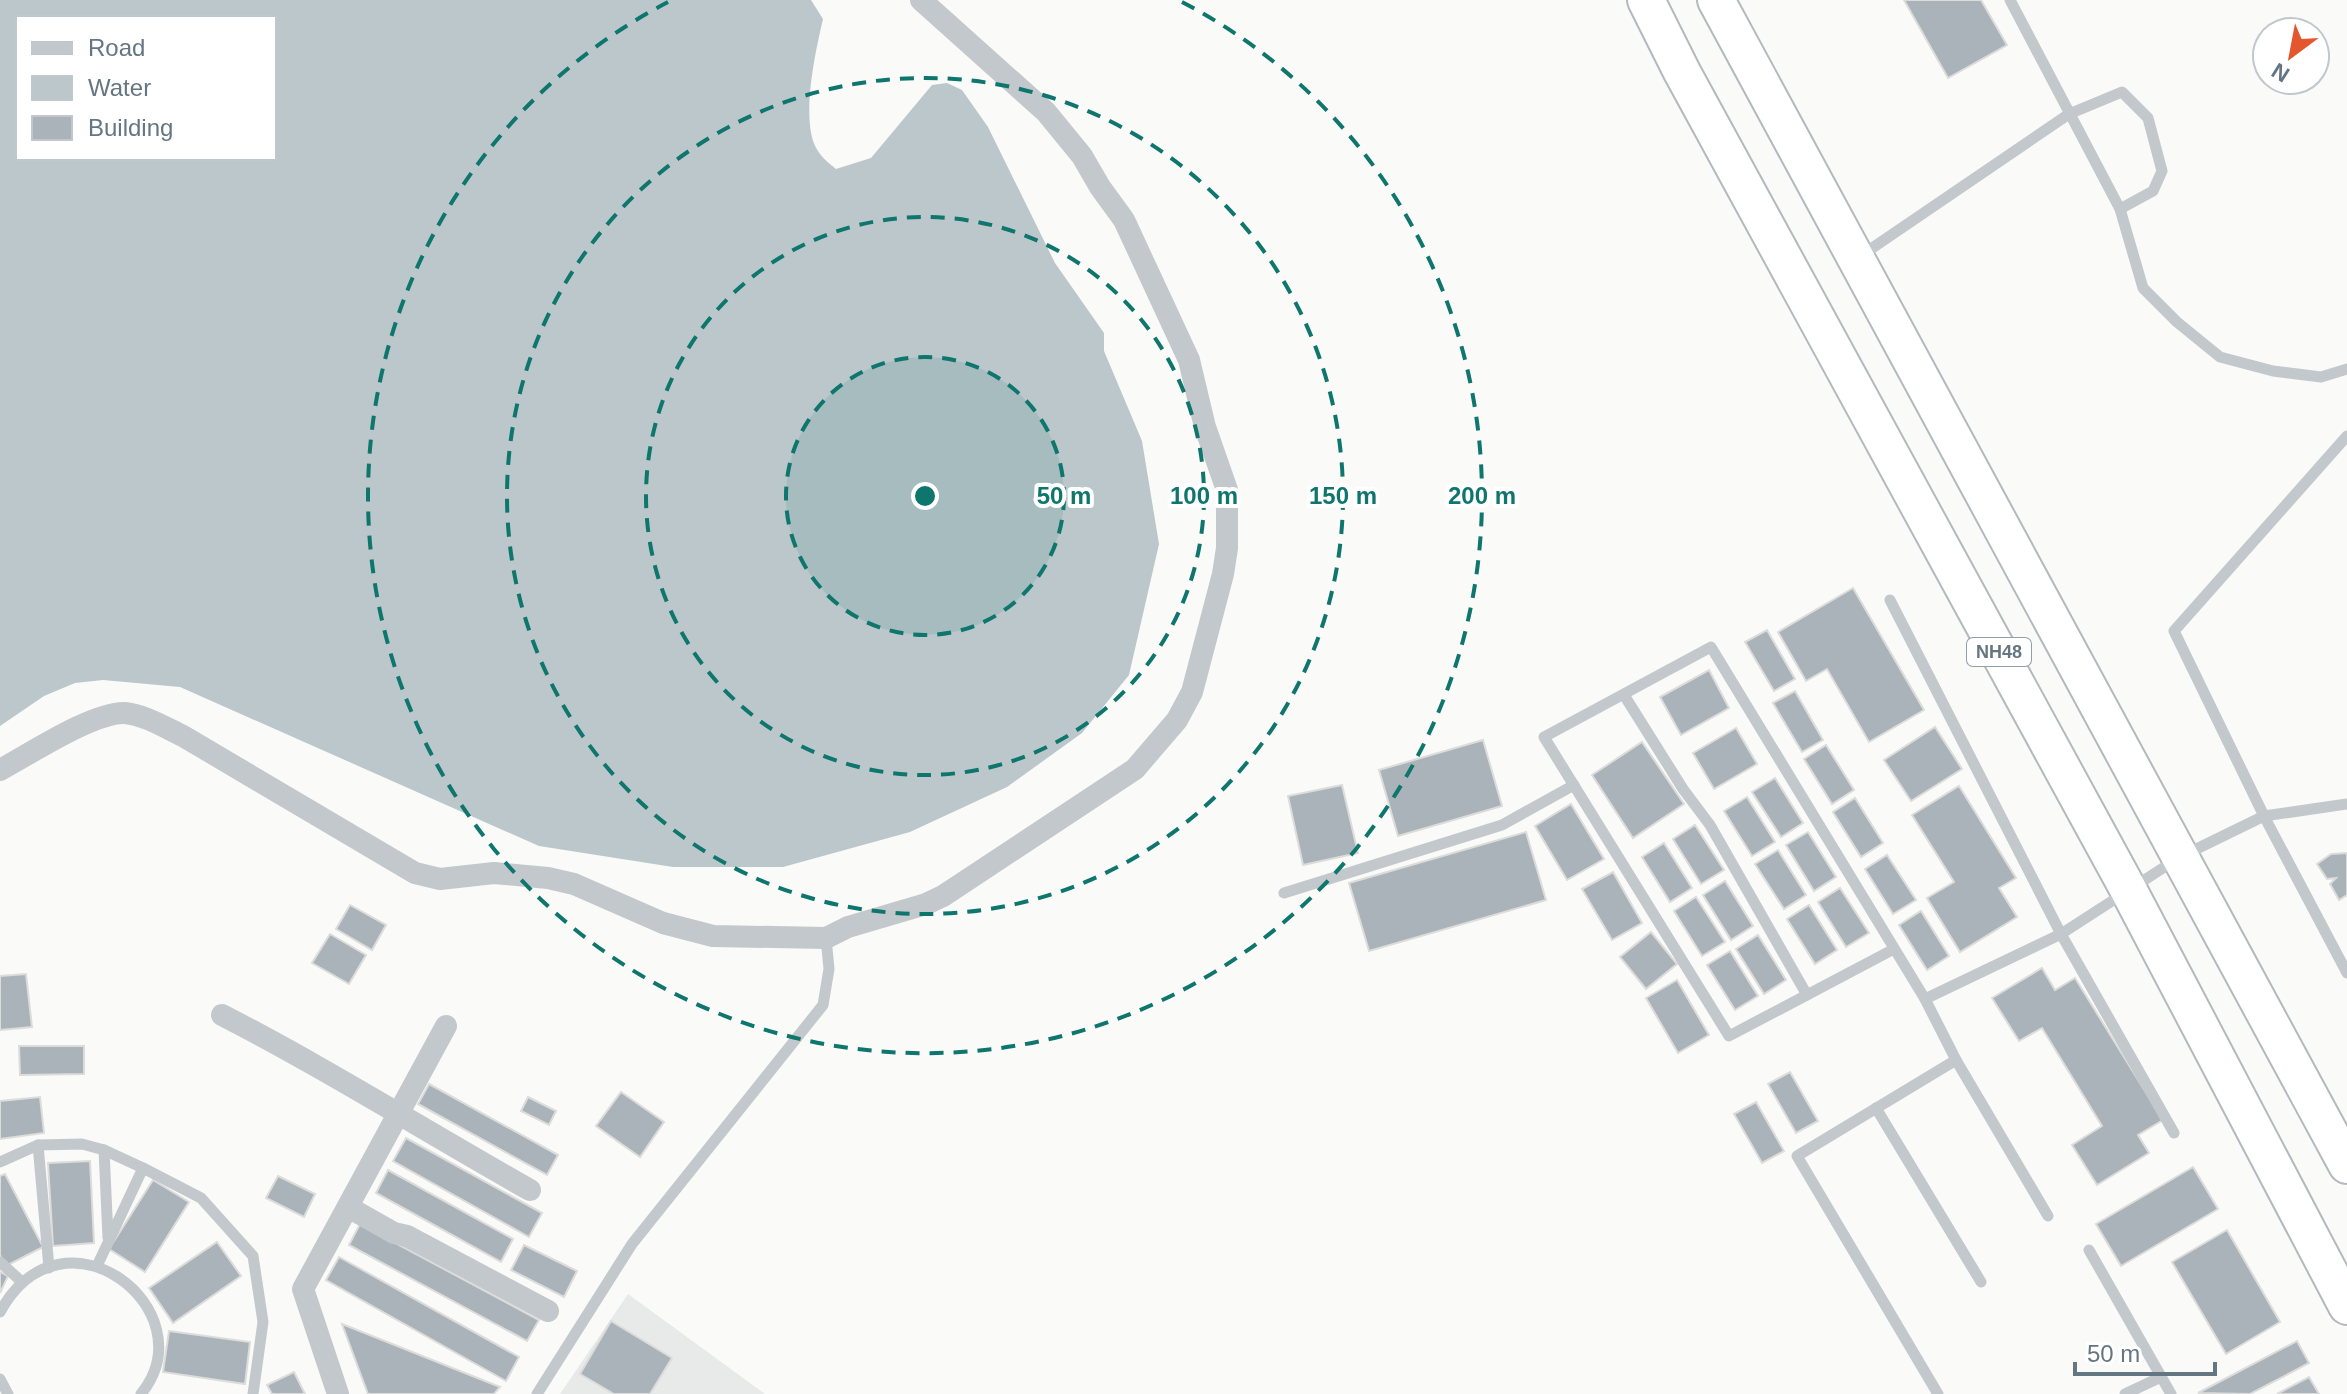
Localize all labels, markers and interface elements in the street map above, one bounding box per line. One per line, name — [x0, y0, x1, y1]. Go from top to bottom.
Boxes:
legend — [16, 16, 276, 160]
north arrow — [2251, 16, 2331, 96]
text: Road — [88, 34, 145, 61]
text: N — [2267, 58, 2294, 87]
text: Water — [88, 74, 151, 101]
text: Building — [88, 114, 173, 141]
centre of rings — [911, 482, 939, 510]
text: 50 m — [1037, 482, 1091, 509]
text: 100 m — [1170, 482, 1238, 509]
text: 150 m — [1309, 482, 1377, 509]
text: 200 m — [1448, 482, 1516, 509]
road number: NH48 — [1967, 638, 2031, 666]
scale bar — [2075, 1326, 2215, 1376]
text: 50 m — [2087, 1340, 2140, 1367]

